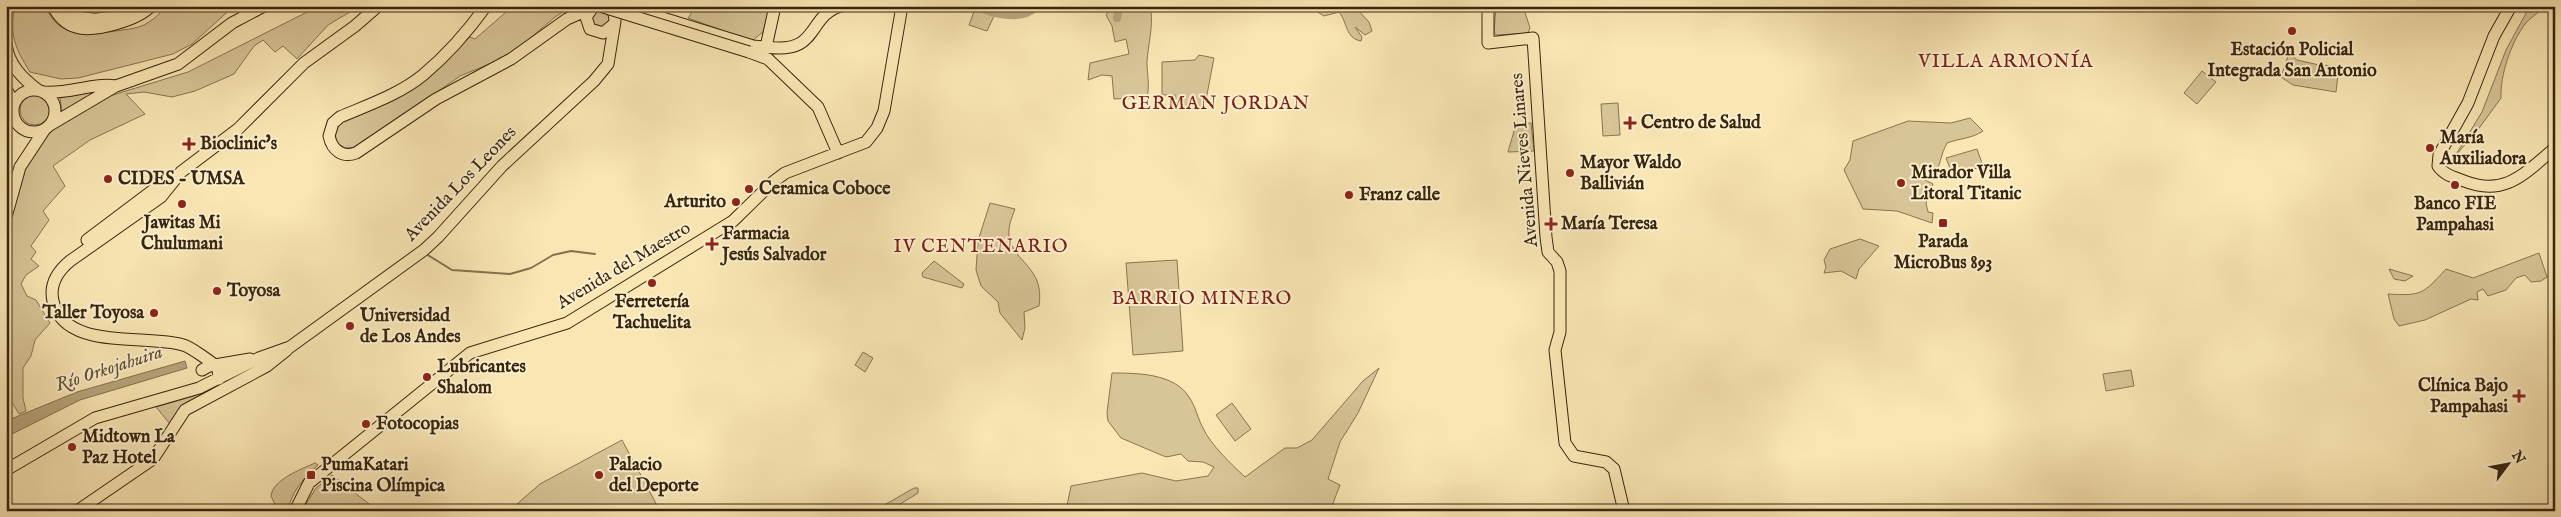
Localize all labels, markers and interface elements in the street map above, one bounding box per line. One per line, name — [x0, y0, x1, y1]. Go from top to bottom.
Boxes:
marker: Estación Policial Integrada San Antonio — [2286, 25, 2298, 37]
place label: Estación Policial Integrada San Antonio — [2207, 39, 2377, 83]
district label: VILLA ARMONÍA — [1917, 49, 2094, 74]
street label: Avenida Nieves Linares — [1506, 72, 1544, 249]
district label: GERMAN JORDAN — [1122, 92, 1310, 116]
place label: Centro de Salud — [1641, 112, 1761, 135]
marker: Centro de Salud — [1623, 116, 1637, 130]
street label: Avenida Los Leones — [399, 122, 522, 247]
place label: María Auxiliadora — [2439, 127, 2527, 171]
place label: Bioclinic's — [200, 133, 278, 156]
marker: Bioclinic's — [182, 137, 196, 151]
marker: María Auxiliadora — [2424, 142, 2436, 154]
place label: Mayor Waldo Ballivián — [1580, 152, 1682, 196]
place label: Mirador Villa Litoral Titanic — [1911, 162, 2022, 206]
marker: Mayor Waldo Ballivián — [1564, 167, 1576, 179]
place label: CIDES - UMSA — [118, 168, 245, 191]
marker: CIDES - UMSA — [102, 173, 114, 185]
marker: Mirador Villa Litoral Titanic — [1895, 177, 1907, 189]
place label: Ceramica Coboce — [759, 178, 891, 201]
marker: Banco FIE Pampahasi — [2449, 179, 2461, 191]
marker: Ceramica Coboce — [743, 183, 755, 195]
place label: Franz calle — [1359, 184, 1441, 207]
marker: Franz calle — [1343, 189, 1355, 201]
place label: Arturito — [664, 191, 726, 214]
place label: Banco FIE Pampahasi — [2414, 193, 2497, 237]
marker: Arturito — [730, 196, 742, 208]
marker: Jawitas Mi Chulumani — [176, 198, 188, 210]
place label: Jawitas Mi Chulumani — [141, 212, 223, 256]
place label: María Teresa — [1561, 213, 1659, 236]
street label: Avenida del Maestro — [552, 217, 695, 316]
marker: Parada MicroBus 893 — [1937, 217, 1949, 229]
marker: María Teresa — [1545, 218, 1557, 230]
place label: Farmacia Jesús Salvador — [720, 223, 827, 267]
place label: Parada MicroBus 893 — [1894, 231, 1992, 275]
district label: IV CENTENARIO — [894, 235, 1068, 259]
marker: Farmacia Jesús Salvador — [706, 238, 718, 250]
marker: Ferretería Tachuelita — [646, 277, 658, 289]
place label: Toyosa — [226, 280, 282, 303]
marker: Toyosa — [211, 285, 223, 297]
district label: BARRIO MINERO — [1112, 287, 1292, 311]
place label: Ferretería Tachuelita — [612, 291, 692, 335]
place label: Taller Toyosa — [42, 302, 145, 325]
place label: Universidad de Los Andes — [359, 305, 461, 349]
marker: Taller Toyosa — [148, 307, 160, 319]
marker: Universidad de Los Andes — [344, 320, 356, 332]
water label: Río Orkojahuira — [52, 340, 166, 398]
place label: Lubricantes Shalom — [437, 356, 527, 400]
marker: Lubricantes Shalom — [421, 371, 433, 383]
place label: Clínica Bajo Pampahasi — [2418, 375, 2508, 419]
marker: Clínica Bajo Pampahasi — [2512, 389, 2526, 403]
place label: Fotocopias — [376, 413, 460, 436]
marker: Fotocopias — [360, 418, 372, 430]
place label: Midtown La Paz Hotel — [82, 426, 176, 470]
north arrow — [2484, 440, 2534, 490]
marker: Midtown La Paz Hotel — [66, 441, 78, 453]
text: N — [2507, 447, 2529, 468]
place label: PumaKatari Piscina Olímpica — [321, 454, 446, 498]
place label: Palacio del Deporte — [609, 454, 700, 498]
marker: PumaKatari Piscina Olímpica — [305, 469, 317, 481]
marker: Palacio del Deporte — [593, 469, 605, 481]

